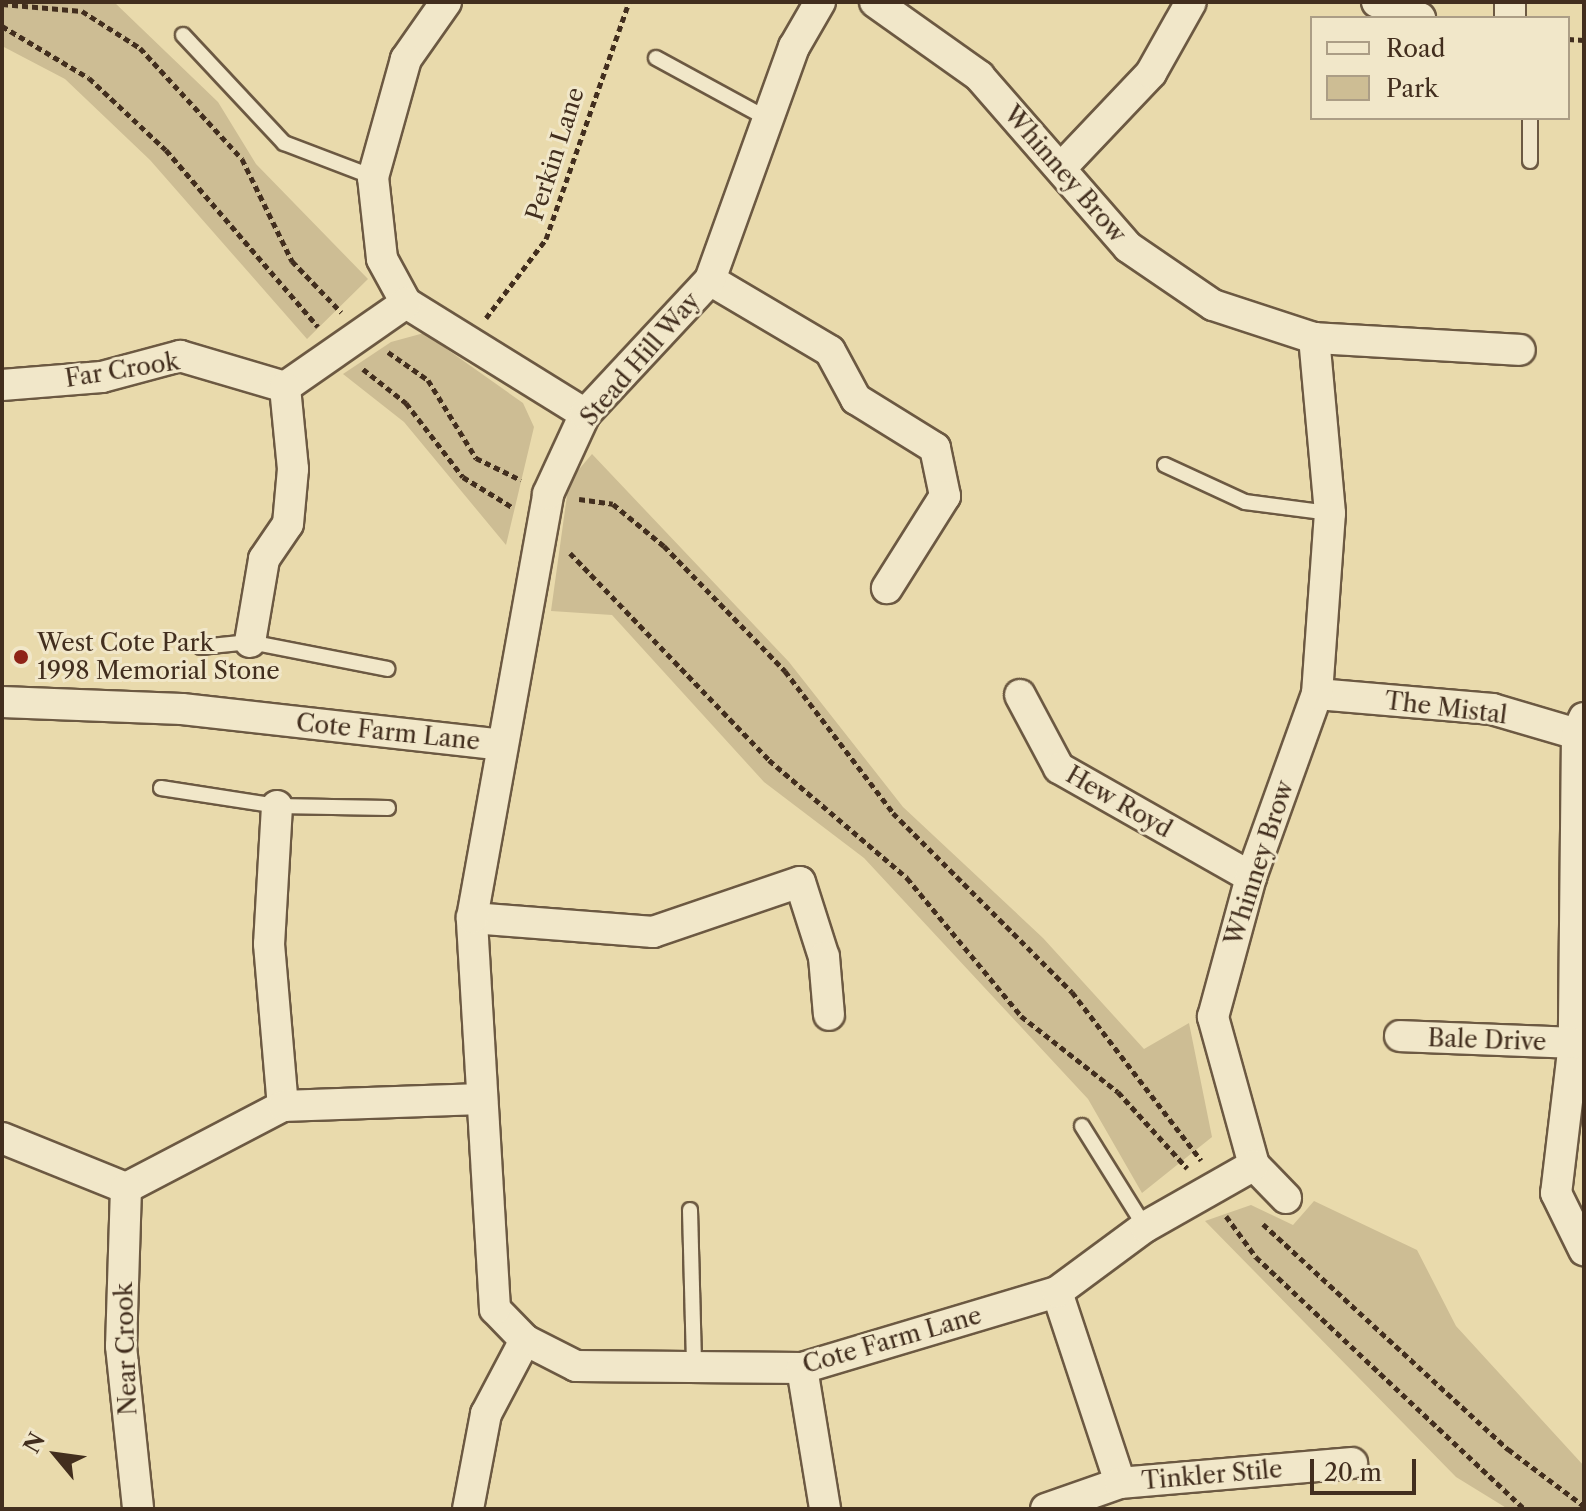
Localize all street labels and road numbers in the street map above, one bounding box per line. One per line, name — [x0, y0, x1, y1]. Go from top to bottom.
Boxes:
street label: Perkin Lane — [520, 84, 590, 224]
street label: Whinney Brow — [998, 100, 1132, 248]
street label: Stead Hill Way — [574, 286, 706, 432]
street label: Far Crook — [63, 347, 181, 393]
street label: The Mistal — [1383, 686, 1509, 730]
street label: Cote Farm Lane — [295, 708, 481, 756]
street label: Hew Royd — [1061, 760, 1177, 844]
street label: Whinney Brow — [1219, 777, 1299, 949]
street label: Bale Drive — [1427, 1024, 1547, 1056]
street label: Near Crook — [109, 1282, 143, 1416]
street label: Cote Farm Lane — [799, 1301, 985, 1379]
street label: Tinkler Stile — [1140, 1454, 1284, 1496]

